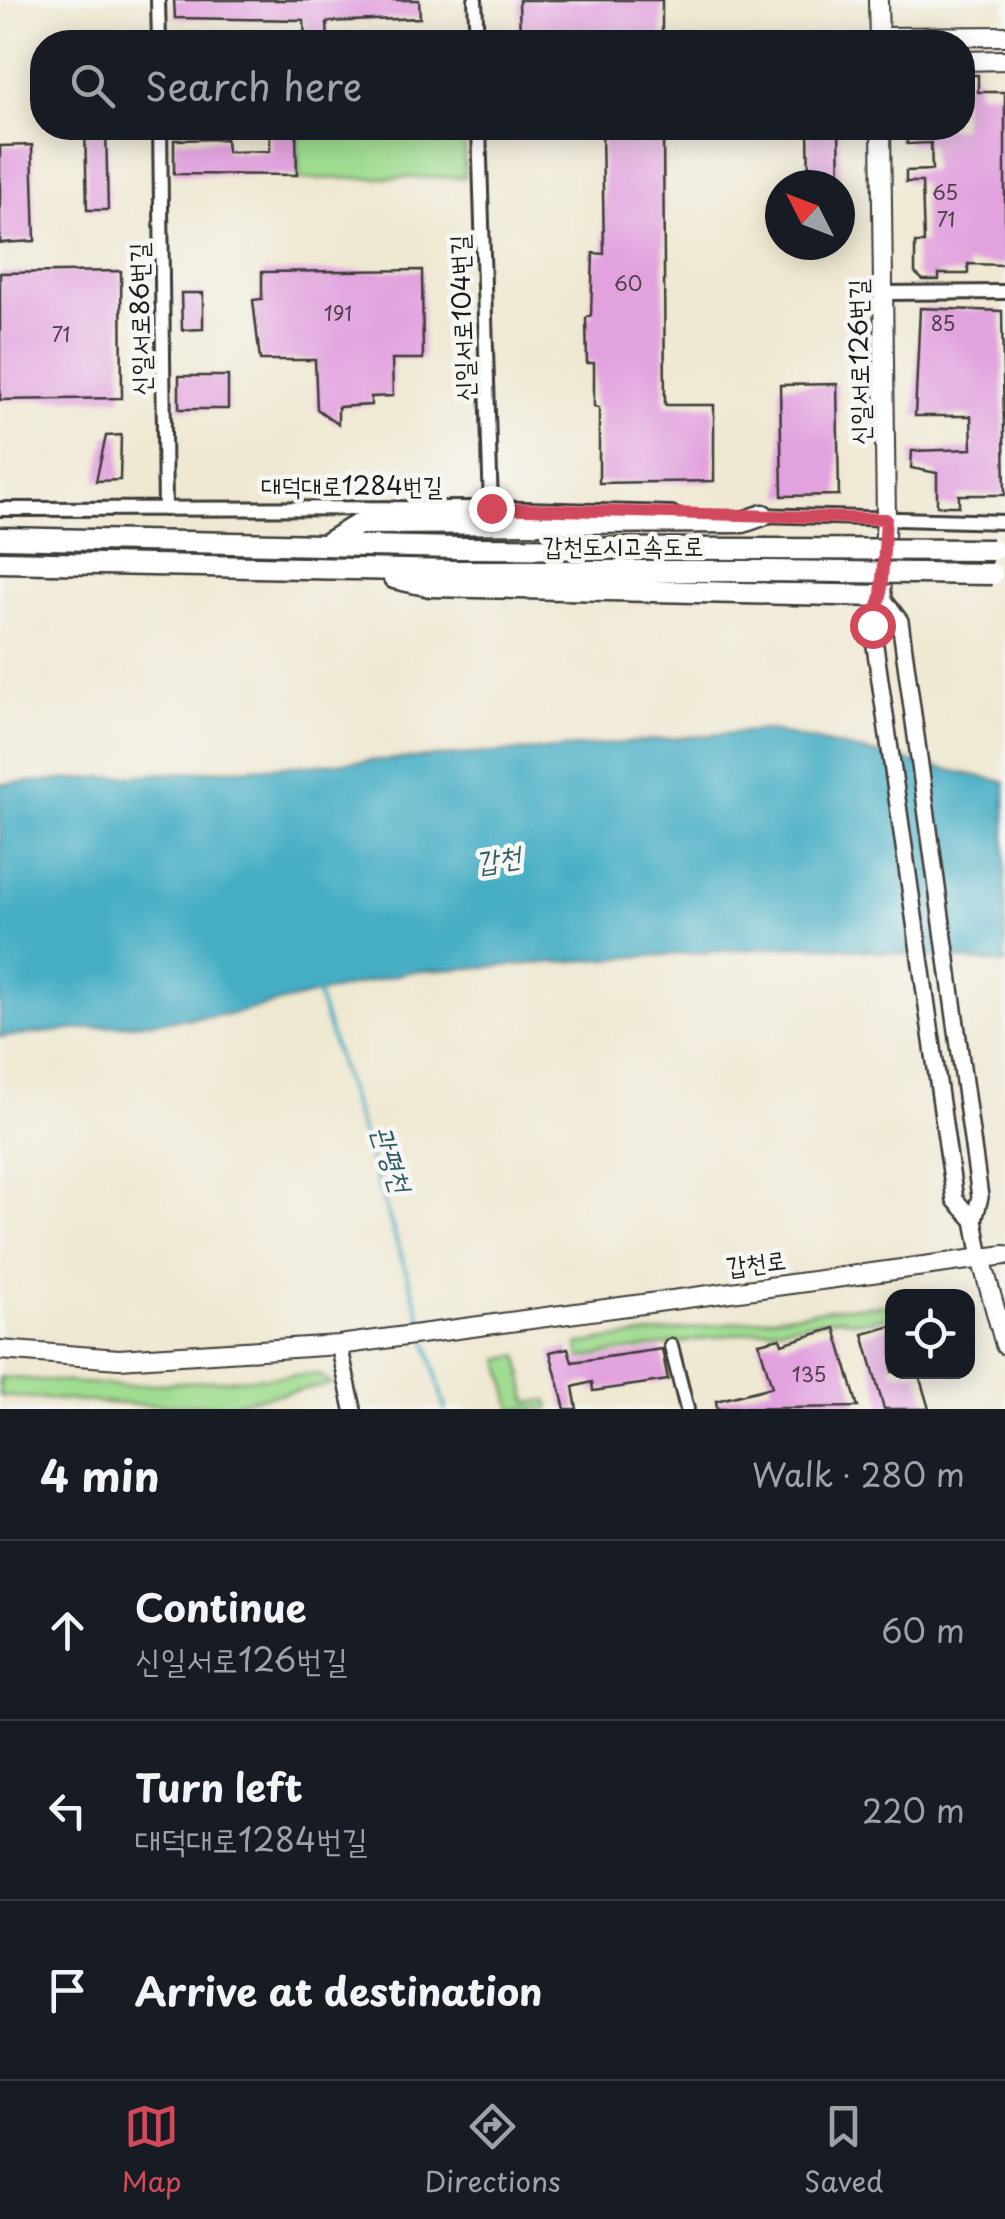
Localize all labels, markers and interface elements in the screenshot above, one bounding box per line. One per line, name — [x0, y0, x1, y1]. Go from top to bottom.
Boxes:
search box — [30, 30, 975, 140]
text: Search here — [145, 57, 362, 114]
icon: search — [65, 58, 120, 113]
north arrow — [765, 170, 855, 260]
house number: 65 — [932, 177, 958, 207]
house number: 71 — [937, 204, 955, 234]
street label: 신일서로104번길 — [439, 234, 483, 402]
street label: 신일서로86번길 — [119, 242, 159, 396]
house number: 60 — [614, 268, 642, 298]
street label: 신일서로126번길 — [838, 279, 878, 445]
house number: 191 — [324, 298, 352, 328]
house number: 85 — [931, 308, 955, 338]
house number: 71 — [52, 319, 70, 349]
street label: 대덕대로1284번길 — [261, 466, 443, 504]
route end — [469, 486, 515, 532]
street label: 갑천도시고속도로 — [543, 526, 703, 564]
route start — [850, 603, 896, 649]
water label: 갑천 — [472, 832, 526, 882]
water label: 관평천 — [363, 1120, 425, 1200]
street label: 갑천로 — [724, 1239, 788, 1285]
map controls — [885, 1289, 975, 1379]
button: locate — [885, 1289, 975, 1379]
house number: 135 — [792, 1359, 826, 1389]
text: 4 min — [40, 1443, 160, 1506]
text: Walk · 280 m — [752, 1450, 965, 1498]
text: Continue — [135, 1578, 306, 1635]
icon: ahead — [40, 1603, 95, 1658]
text: 60 m — [881, 1606, 965, 1654]
text: 신일서로126번길 — [135, 1635, 348, 1683]
text: Turn left — [135, 1758, 303, 1815]
icon: left — [40, 1783, 95, 1838]
text: 220 m — [862, 1786, 965, 1834]
text: 대덕대로1284번길 — [135, 1815, 368, 1863]
text: Arrive at destination — [135, 1962, 543, 2019]
icon: arrive — [40, 1963, 95, 2018]
tab: Map — [122, 2099, 181, 2202]
tab: Directions — [425, 2099, 561, 2202]
tab: Saved — [804, 2099, 883, 2202]

